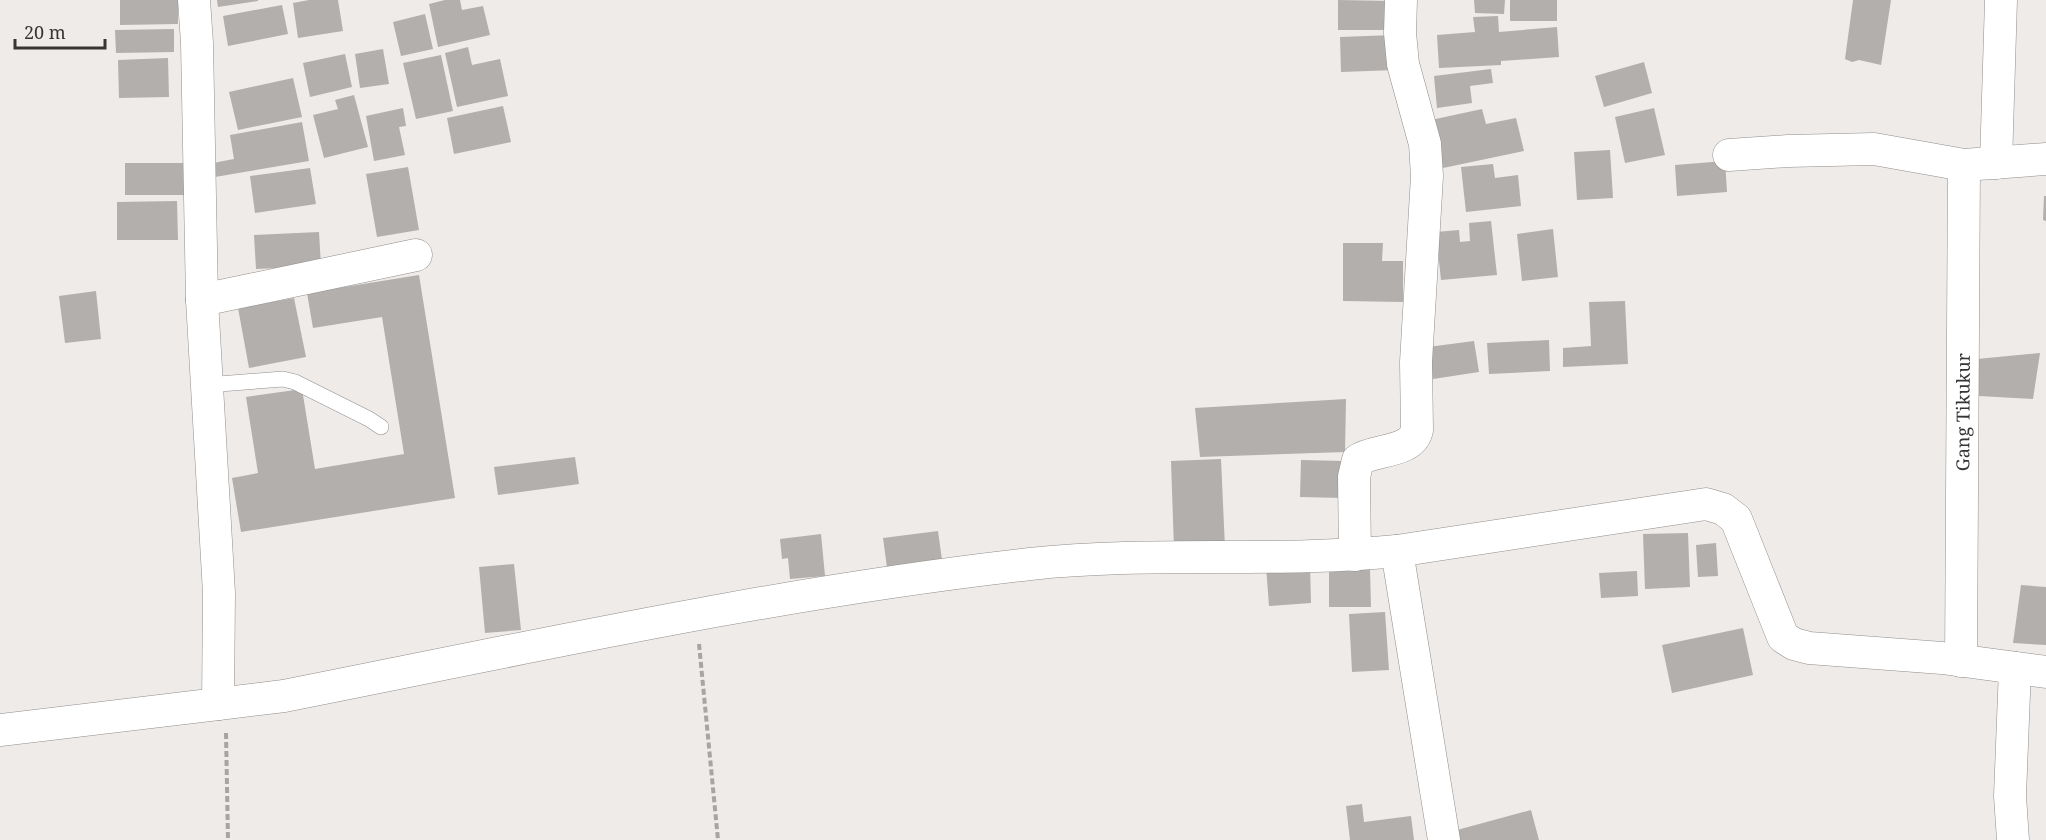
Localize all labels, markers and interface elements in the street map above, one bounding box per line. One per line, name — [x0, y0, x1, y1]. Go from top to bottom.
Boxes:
scale bar — [15, 12, 105, 50]
text: 20 m — [24, 20, 66, 44]
street label: Gang Tikukur — [1950, 352, 1975, 471]

